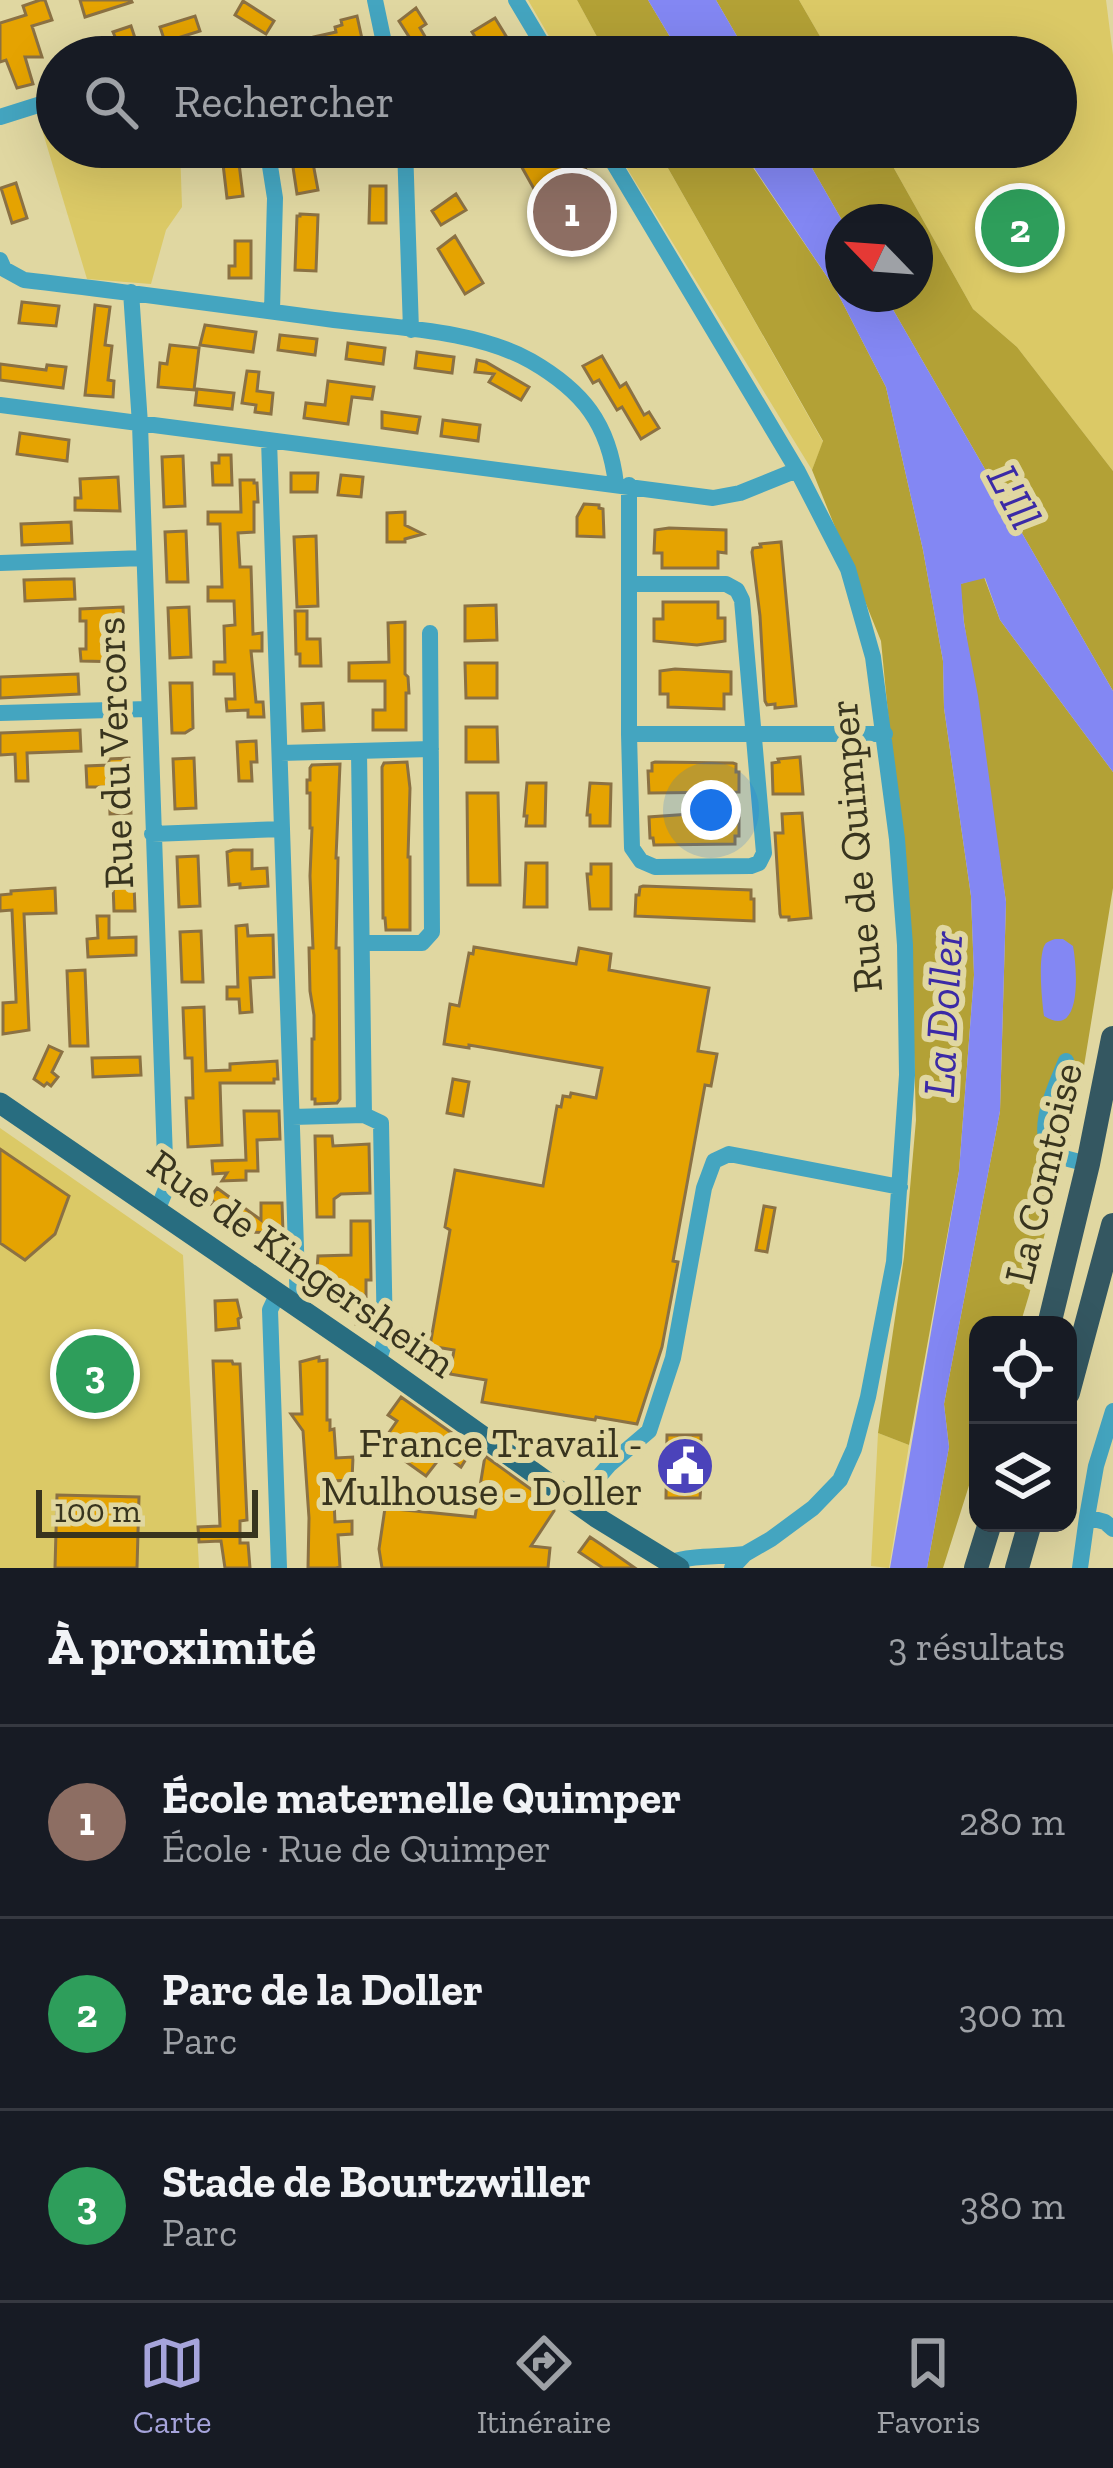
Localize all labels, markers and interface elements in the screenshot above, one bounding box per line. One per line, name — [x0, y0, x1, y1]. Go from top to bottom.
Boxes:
search box — [36, 36, 1077, 168]
icon: search — [78, 69, 144, 135]
text: Rechercher — [174, 75, 394, 129]
pin: 1 — [533, 167, 611, 257]
pin: 2 — [981, 183, 1059, 273]
north arrow — [825, 204, 933, 312]
water label: L'Ill — [975, 456, 1053, 538]
street label: Rue du Vercors — [84, 616, 144, 890]
street label: Rue de Quimper — [817, 697, 893, 995]
your location — [681, 780, 741, 840]
water label: La Doller — [912, 929, 974, 1098]
street label: La Comtoise — [993, 1058, 1093, 1288]
street label: Rue de Kingersheim — [138, 1138, 466, 1388]
map controls — [969, 1316, 1077, 1532]
button: locate — [969, 1316, 1077, 1424]
pin: 3 — [56, 1329, 134, 1419]
place label: France Travail - Mulhouse - Doller — [321, 1417, 643, 1516]
button: layers — [969, 1424, 1077, 1532]
public building icon: France Travail - Mulhouse - Doller — [654, 1435, 716, 1497]
scale bar — [36, 1484, 258, 1537]
text: 100 m — [54, 1491, 141, 1530]
text: À proximité — [48, 1616, 316, 1677]
text: 3 résultats — [888, 1623, 1065, 1670]
text: École maternelle Quimper — [162, 1771, 681, 1825]
text: 1 — [79, 1798, 95, 1845]
text: 280 m — [959, 1798, 1065, 1845]
text: École · Rue de Quimper — [162, 1825, 551, 1872]
text: Parc de la Doller — [162, 1963, 483, 2017]
text: 2 — [77, 1990, 97, 2037]
text: 300 m — [958, 1990, 1065, 2037]
text: Parc — [162, 2017, 237, 2064]
text: Stade de Bourtzwiller — [162, 2155, 591, 2209]
text: 3 — [77, 2182, 97, 2229]
text: 380 m — [960, 2182, 1065, 2229]
text: Parc — [162, 2209, 237, 2256]
tab: Carte — [133, 2330, 212, 2441]
tab: Itinéraire — [477, 2330, 611, 2441]
tab: Favoris — [876, 2330, 980, 2441]

